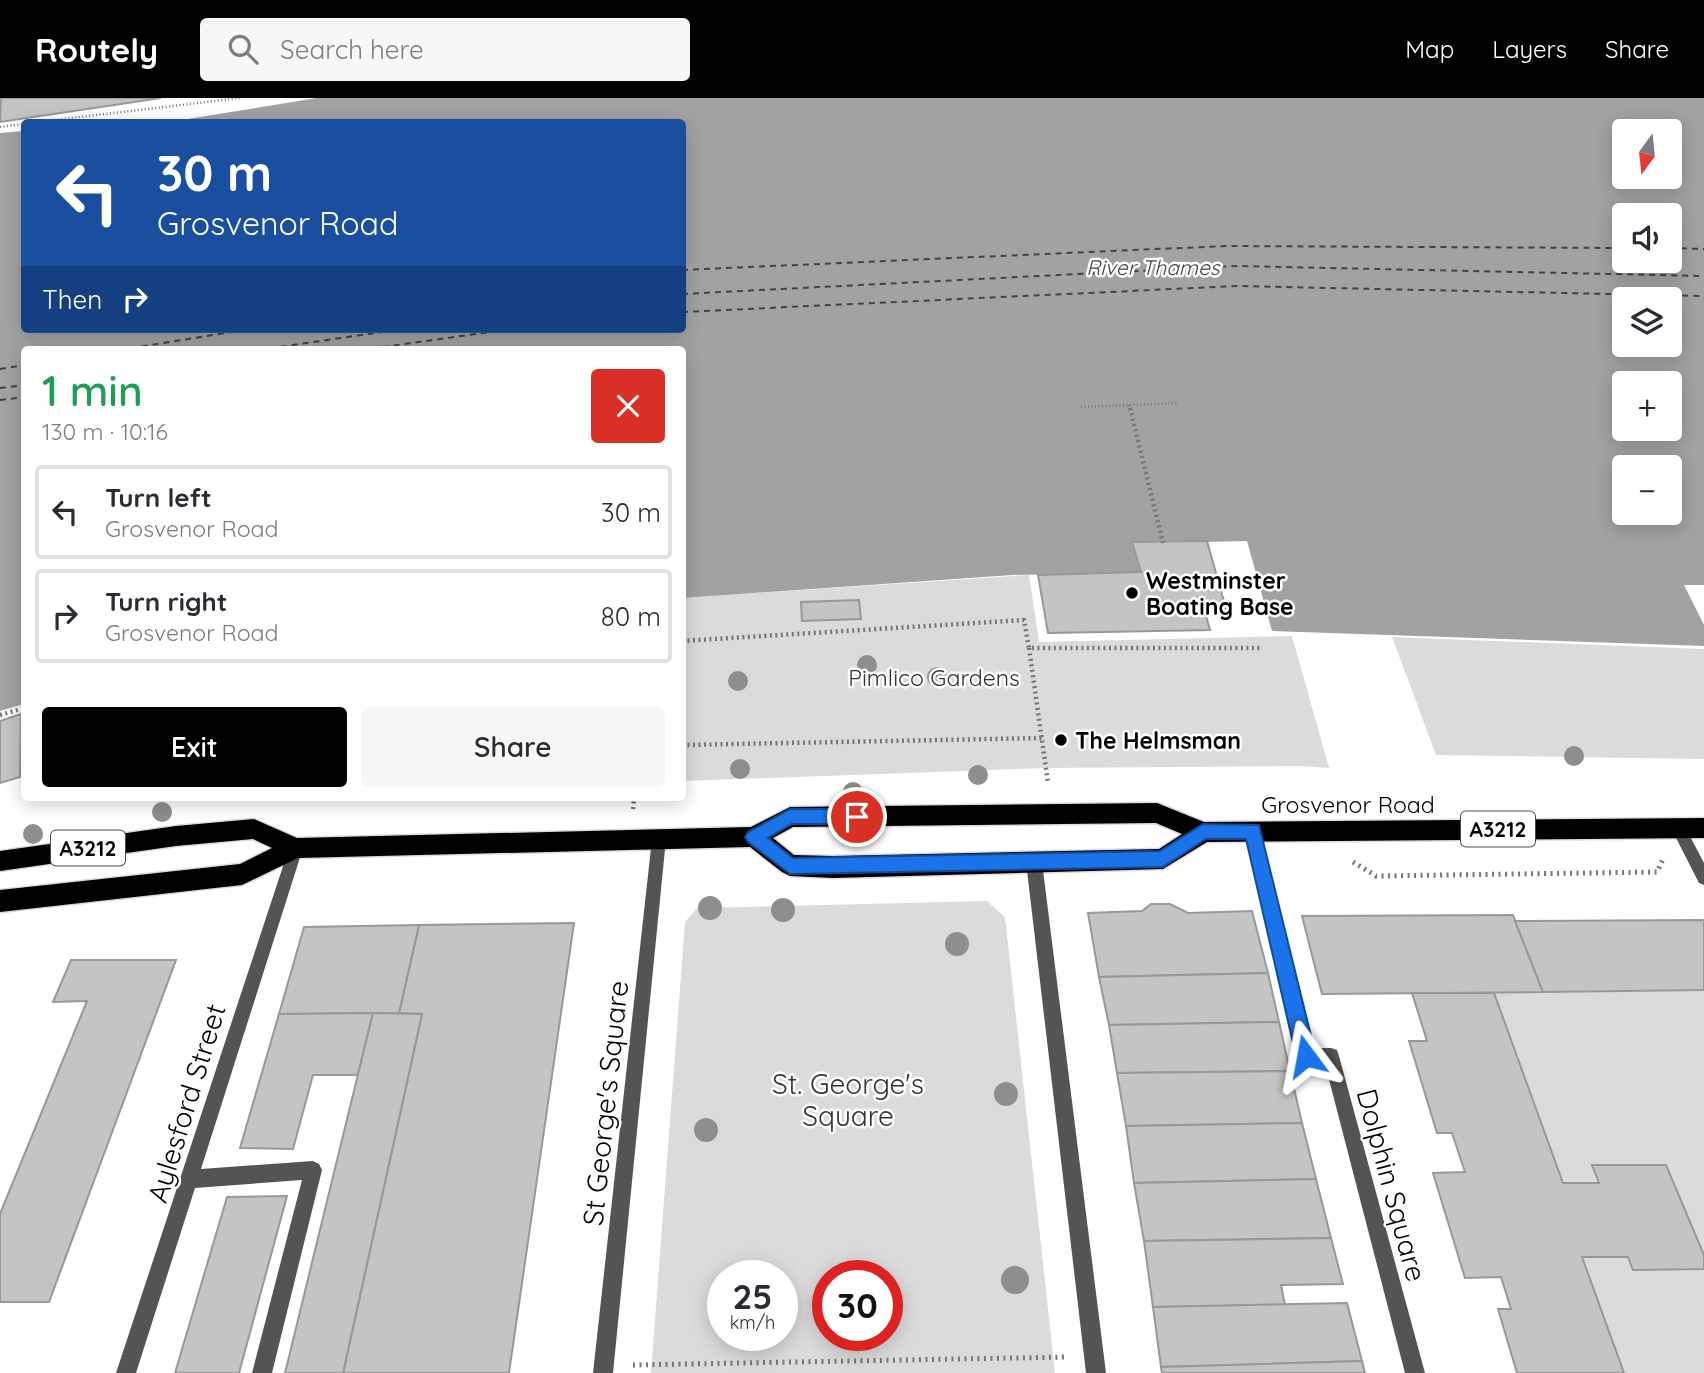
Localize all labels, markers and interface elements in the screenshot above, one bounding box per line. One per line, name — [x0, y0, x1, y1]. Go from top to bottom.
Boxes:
search box — [200, 18, 690, 81]
text: Routely — [35, 29, 158, 70]
icon: search — [224, 30, 262, 68]
text: Search here — [280, 33, 424, 66]
text: Map — [1405, 34, 1454, 64]
text: Layers — [1492, 34, 1567, 64]
text: Share — [1605, 34, 1669, 64]
north arrow — [1612, 119, 1682, 189]
map controls — [1612, 119, 1682, 525]
text: 30 m — [157, 142, 272, 203]
icon: left — [42, 147, 133, 238]
text: Grosvenor Road — [157, 203, 398, 243]
button: sound — [1612, 203, 1682, 273]
water label: River Thames — [1086, 254, 1221, 280]
icon: right — [116, 280, 154, 318]
text: Then — [42, 283, 102, 316]
button: layers — [1612, 287, 1682, 357]
text: 1 min — [42, 364, 143, 417]
button: close — [591, 369, 665, 443]
button: + — [1612, 371, 1682, 441]
text: 130 m · 10:16 — [42, 417, 168, 446]
button: − — [1612, 455, 1682, 525]
text: Turn left — [105, 481, 212, 514]
icon: left — [46, 493, 84, 531]
text: 30 m — [601, 496, 661, 529]
text: Grosvenor Road — [105, 514, 278, 543]
place label: Westminster Boating Base — [1146, 566, 1294, 621]
text: Turn right — [105, 585, 227, 618]
marker: Westminster Boating Base — [1124, 585, 1140, 601]
icon: right — [46, 597, 84, 635]
text: 80 m — [601, 600, 661, 633]
text: Grosvenor Road — [105, 618, 278, 647]
park label: Pimlico Gardens — [848, 663, 1020, 692]
button: Exit — [42, 707, 347, 787]
button: Share — [361, 707, 665, 787]
place label: The Helmsman — [1075, 726, 1241, 755]
marker: The Helmsman — [1053, 732, 1069, 748]
pin — [827, 787, 887, 847]
street label: Grosvenor Road — [1261, 790, 1435, 819]
icon: arrive — [838, 798, 876, 836]
road number: A3212 — [1461, 812, 1535, 846]
road number: A3212 — [51, 830, 125, 866]
street label: St George's Square — [575, 979, 635, 1227]
street label: Aylesford Street — [139, 1000, 233, 1206]
position arrow — [1269, 1019, 1343, 1093]
park label: St. George's Square — [772, 1066, 924, 1133]
street label: Dolphin Square — [1349, 1085, 1435, 1285]
speed limit sign: 30 — [812, 1260, 903, 1351]
text: 25 — [732, 1274, 773, 1318]
text: km/h — [730, 1311, 775, 1334]

